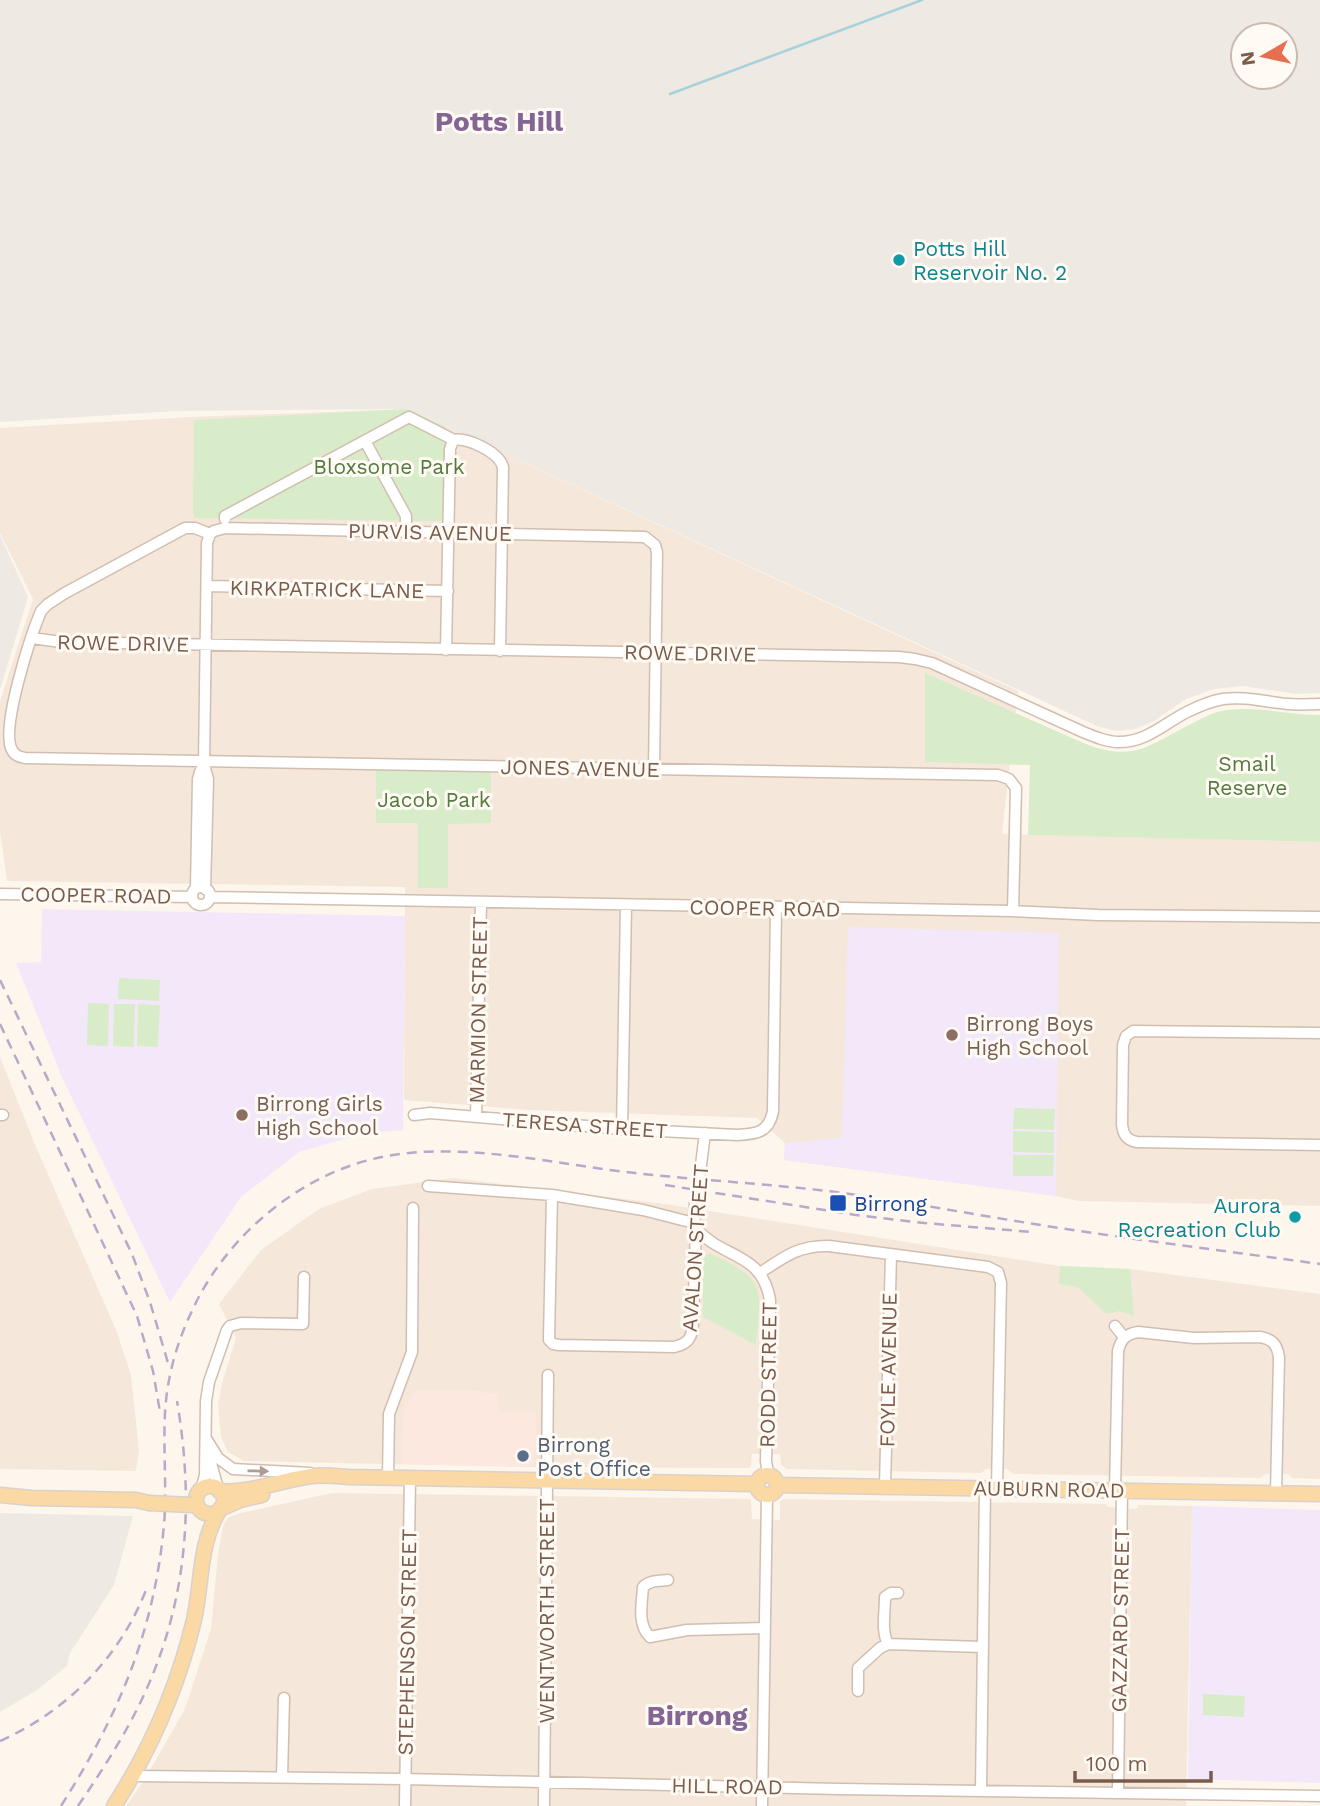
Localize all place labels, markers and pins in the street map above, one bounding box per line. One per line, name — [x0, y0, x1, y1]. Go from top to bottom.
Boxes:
place label: Potts Hill Reservoir No. 2 — [913, 236, 1067, 285]
marker: Potts Hill Reservoir No. 2 — [891, 252, 907, 268]
place label: Birrong Boys High School — [966, 1011, 1094, 1060]
marker: Birrong Boys High School — [944, 1027, 960, 1043]
place label: Birrong Girls High School — [256, 1091, 383, 1140]
marker: Birrong Girls High School — [234, 1107, 250, 1123]
place label: Birrong — [854, 1191, 928, 1216]
marker: Birrong — [828, 1193, 848, 1213]
place label: Aurora Recreation Club — [1118, 1193, 1281, 1242]
marker: Aurora Recreation Club — [1287, 1209, 1303, 1225]
place label: Birrong Post Office — [537, 1432, 651, 1481]
marker: Birrong Post Office — [515, 1448, 531, 1464]

